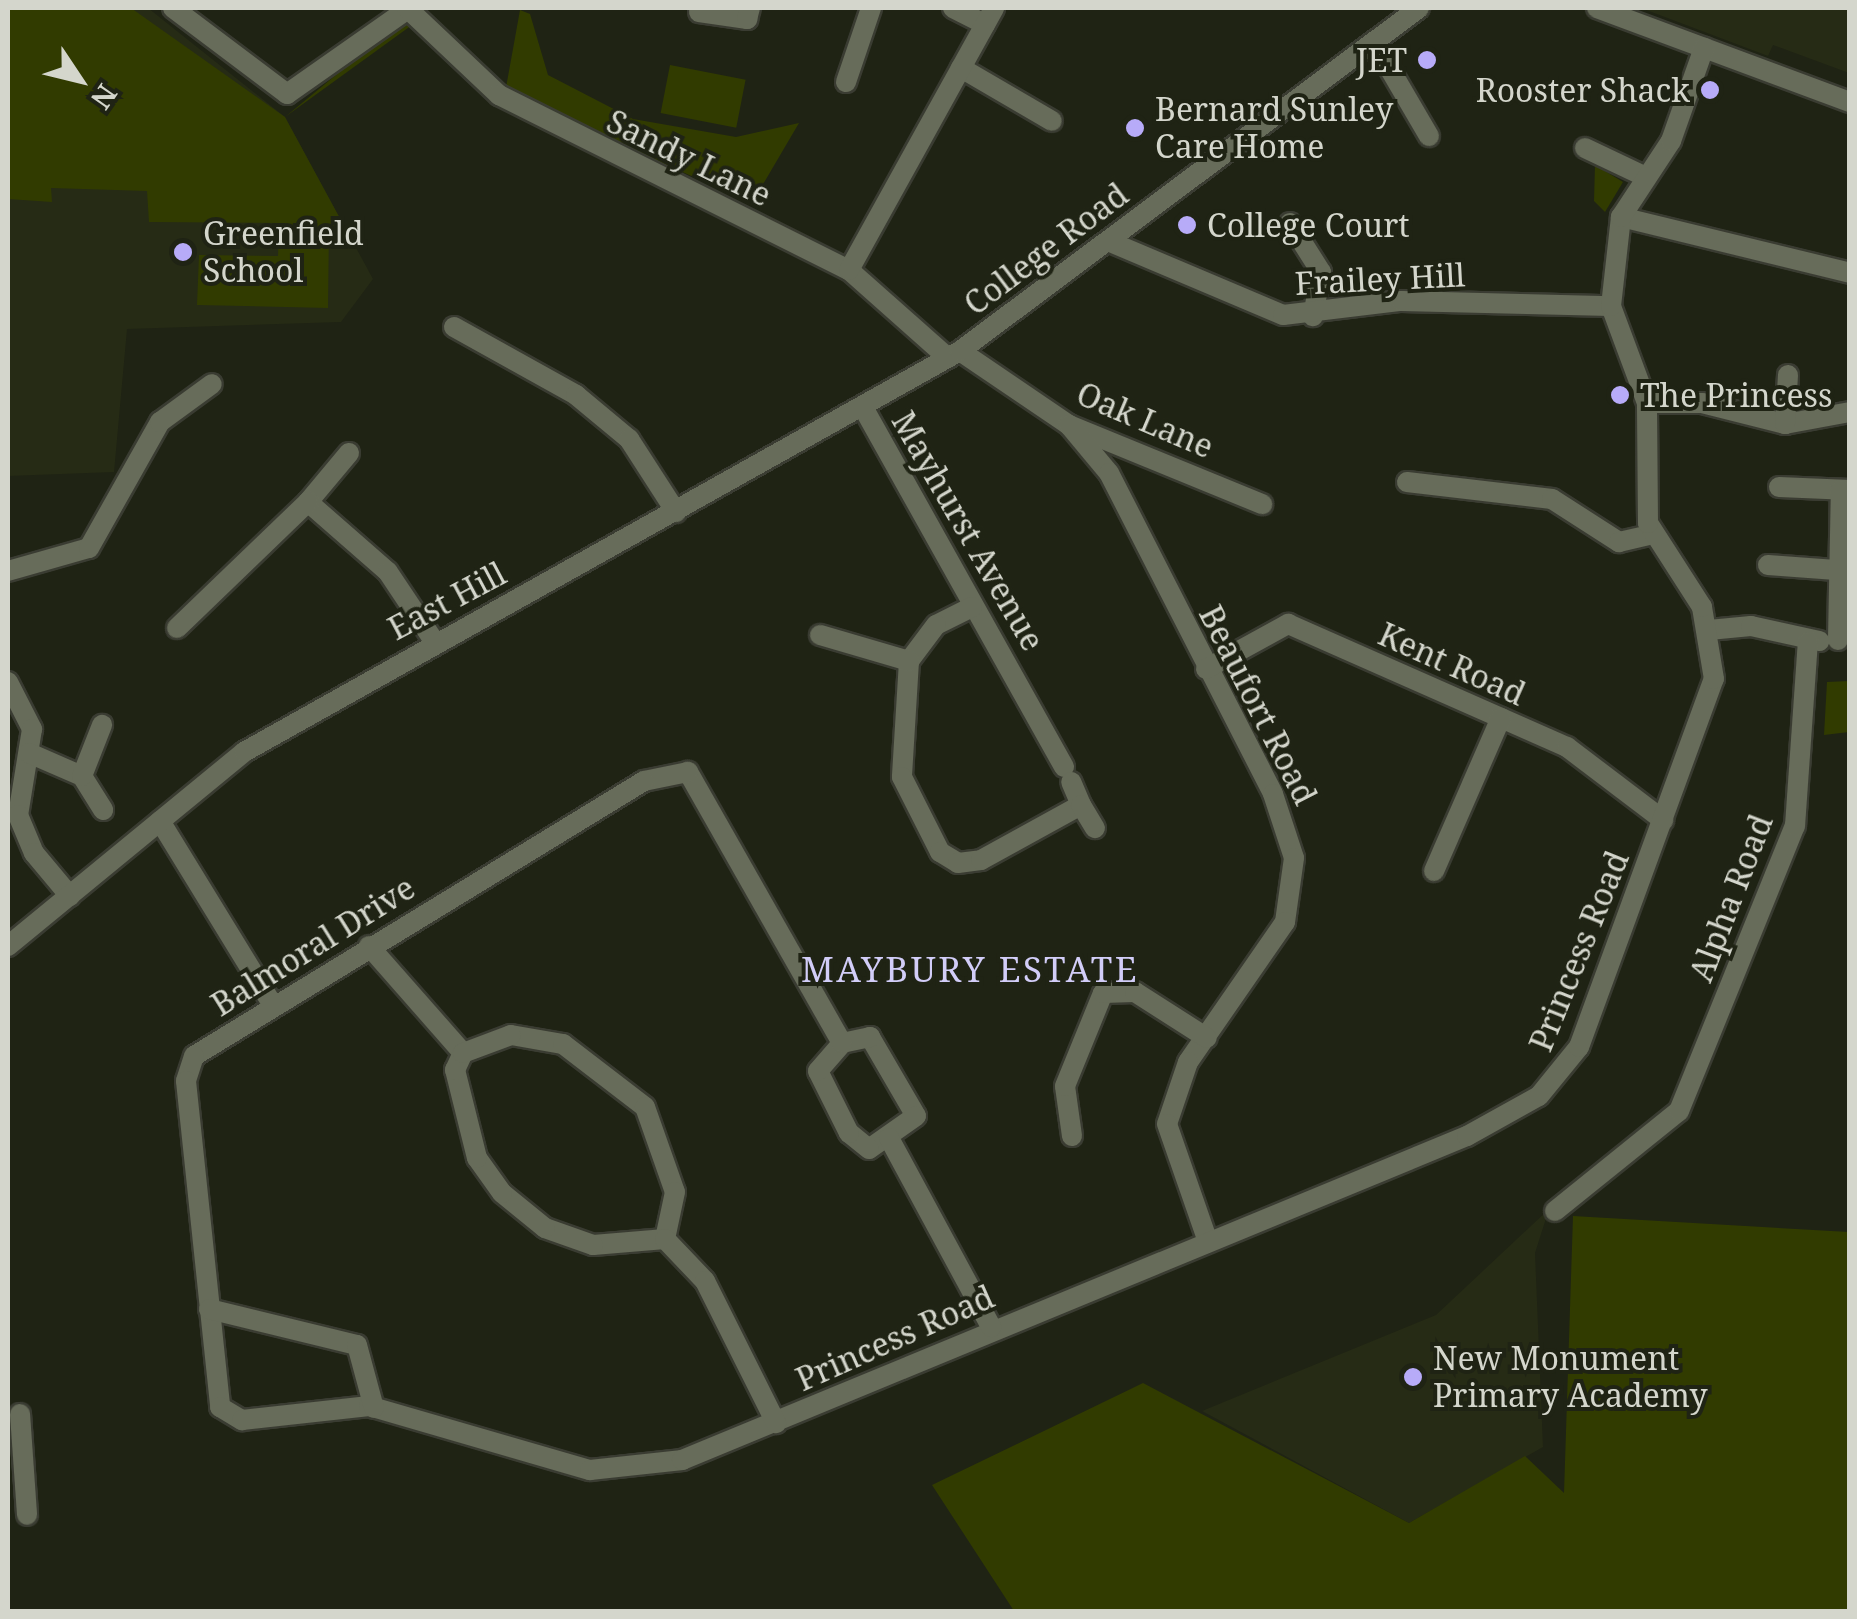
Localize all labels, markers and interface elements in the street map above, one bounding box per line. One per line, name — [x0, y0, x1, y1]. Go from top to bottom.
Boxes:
north arrow — [30, 30, 130, 130]
place label: JET — [1356, 41, 1407, 79]
marker: JET — [1416, 49, 1438, 71]
place label: Rooster Shack — [1476, 71, 1690, 109]
text: N — [83, 77, 126, 117]
marker: Rooster Shack — [1699, 79, 1721, 101]
place label: Bernard Sunley Care Home — [1155, 91, 1393, 166]
street label: Sandy Lane — [601, 102, 777, 214]
marker: Bernard Sunley Care Home — [1124, 117, 1146, 139]
street label: College Road — [957, 175, 1135, 323]
place label: College Court — [1207, 206, 1409, 244]
marker: College Court — [1176, 214, 1198, 236]
place label: Greenfield School — [203, 215, 364, 290]
marker: Greenfield School — [172, 241, 194, 263]
street label: Frailey Hill — [1294, 255, 1466, 303]
street label: Oak Lane — [1071, 374, 1219, 466]
place label: The Princess — [1640, 376, 1832, 414]
marker: The Princess — [1609, 384, 1631, 406]
street label: Mayhurst Avenue — [884, 405, 1052, 657]
street label: East Hill — [382, 554, 512, 648]
street label: Beaufort Road — [1191, 599, 1325, 811]
street label: Kent Road — [1373, 615, 1531, 713]
street label: Alpha Road — [1682, 809, 1780, 987]
street label: Princess Road — [1521, 845, 1637, 1057]
street label: Balmoral Drive — [204, 868, 422, 1024]
district label: MAYBURY ESTATE — [801, 948, 1139, 990]
street label: Princess Road — [790, 1277, 1000, 1399]
place label: New Monument Primary Academy — [1433, 1340, 1707, 1415]
marker: New Monument Primary Academy — [1402, 1366, 1424, 1388]

